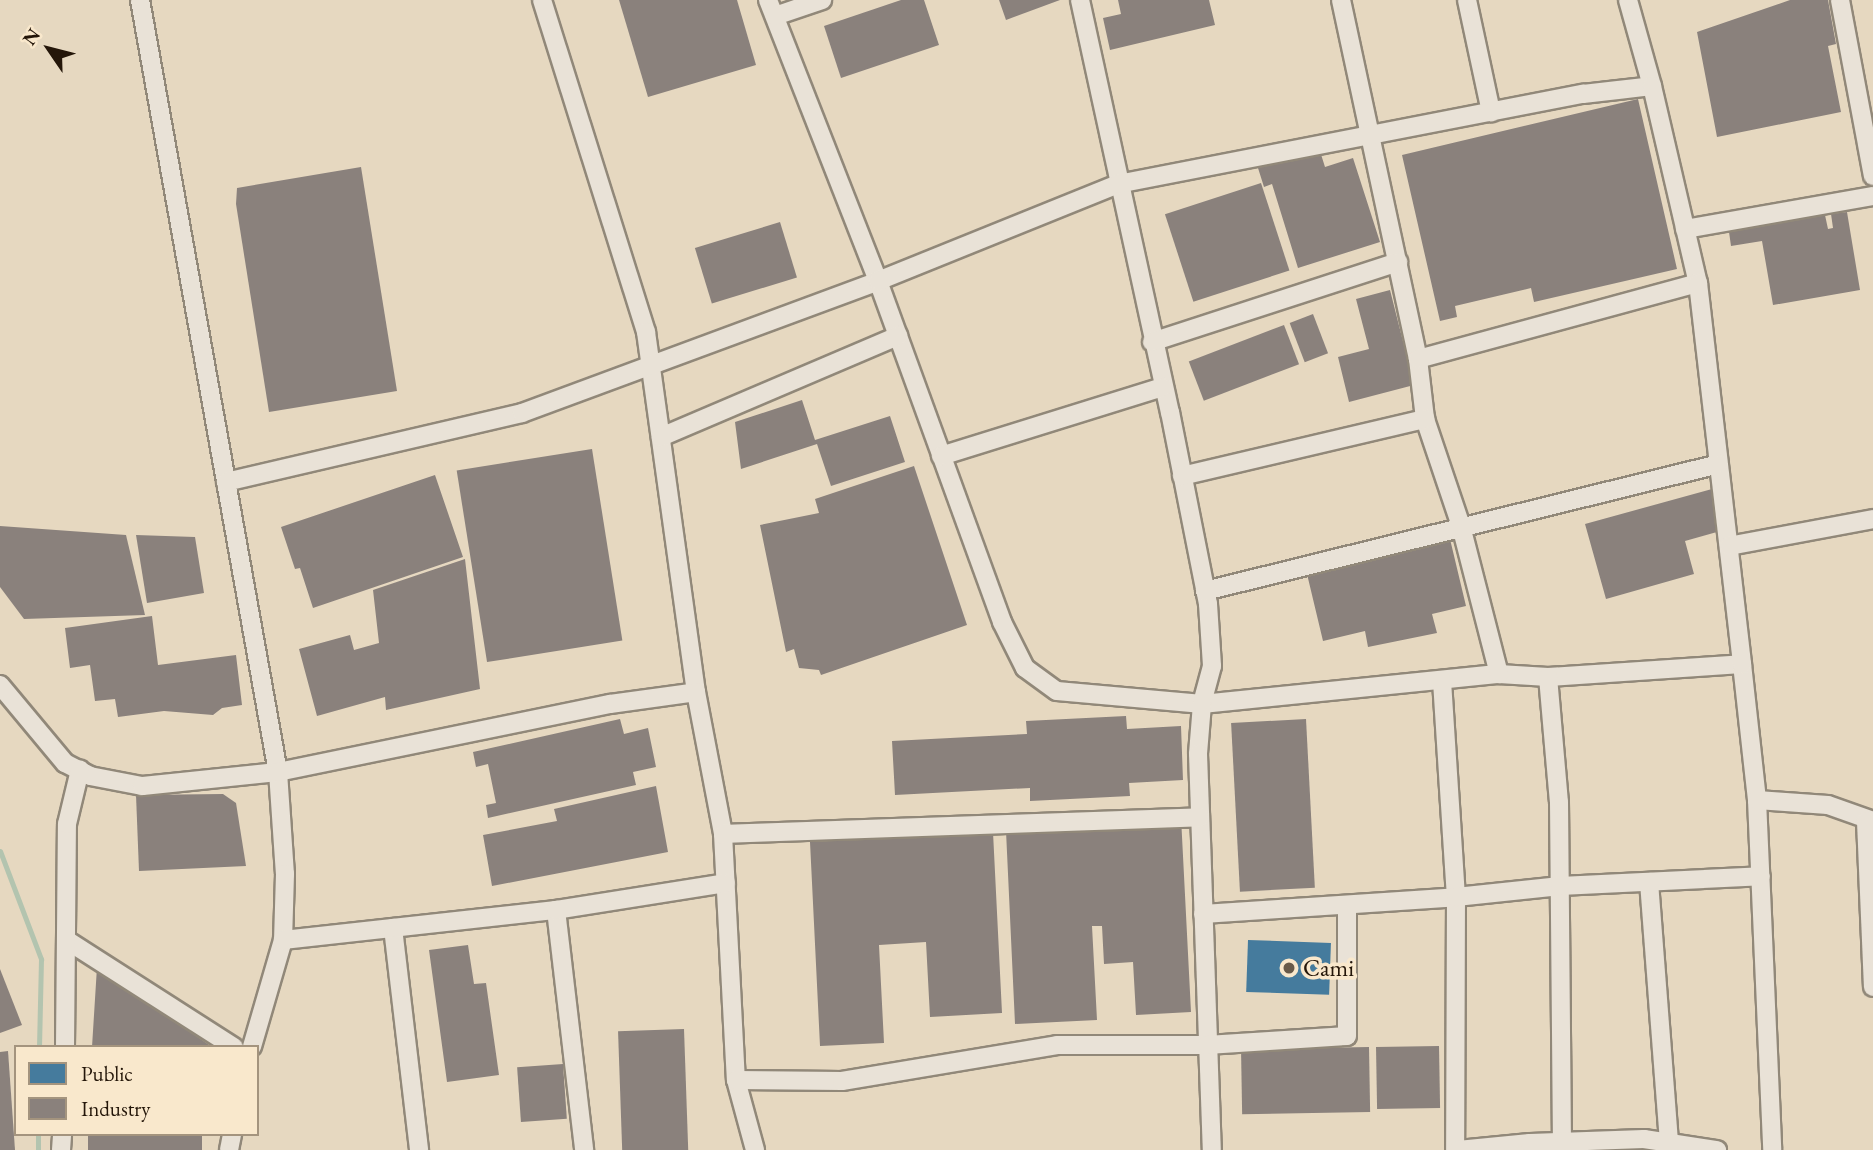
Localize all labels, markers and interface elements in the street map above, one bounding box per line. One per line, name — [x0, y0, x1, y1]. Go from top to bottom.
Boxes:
north arrow — [14, 14, 84, 84]
text: N — [17, 23, 46, 50]
place label: Cami — [1303, 954, 1354, 982]
marker: Cami — [1281, 960, 1297, 976]
legend — [14, 1045, 259, 1136]
text: Public — [81, 1060, 133, 1087]
text: Industry — [81, 1095, 151, 1122]

